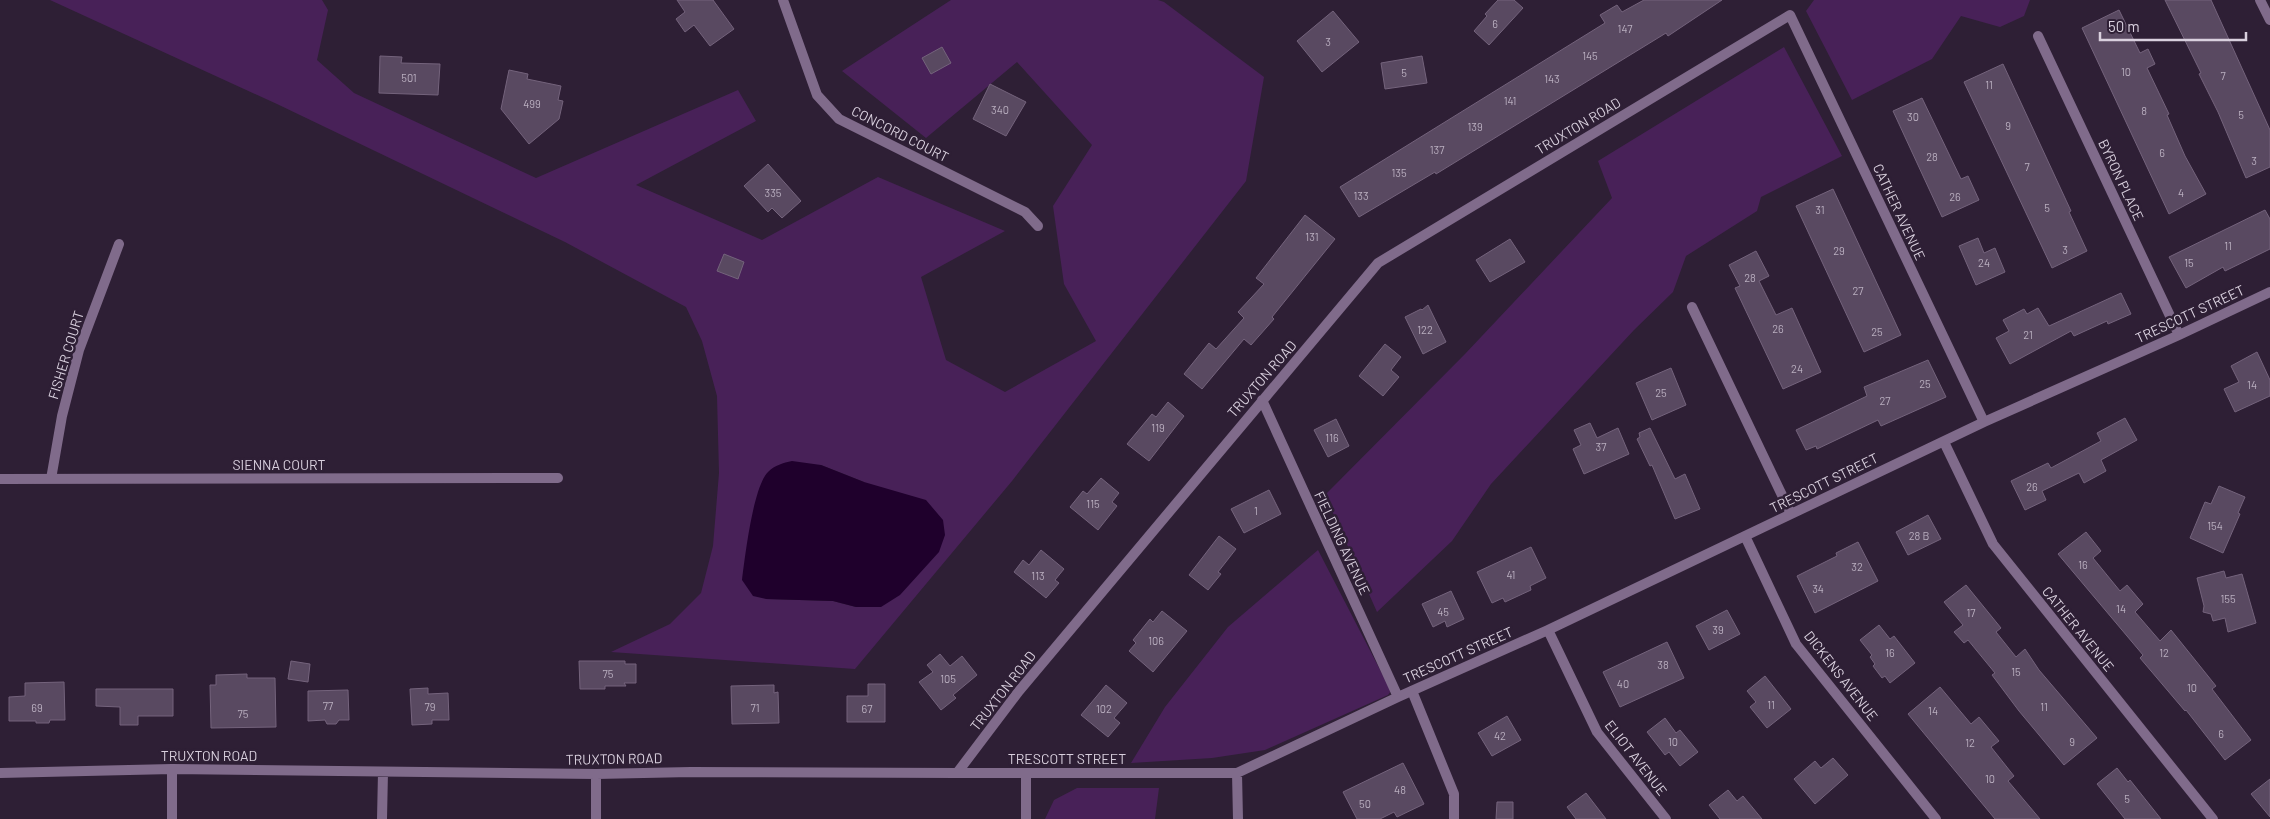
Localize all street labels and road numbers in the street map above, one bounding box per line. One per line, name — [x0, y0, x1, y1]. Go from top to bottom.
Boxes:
street label: TRUXTON ROAD — [1532, 93, 1623, 158]
street label: CONCORD COURT — [849, 102, 952, 165]
street label: BYRON PLACE — [2095, 136, 2148, 223]
street label: CATHER AVENUE — [1870, 161, 1929, 263]
street label: TRESCOTT STREET — [2133, 281, 2247, 346]
street label: FISHER COURT — [44, 309, 87, 401]
street label: TRUXTON ROAD — [1224, 337, 1300, 421]
street label: TRESCOTT STREET — [1767, 449, 1881, 516]
street label: SIENNA COURT — [232, 456, 326, 473]
street label: FIELDING AVENUE — [1311, 488, 1374, 597]
street label: CATHER AVENUE — [2039, 583, 2118, 675]
street label: TRESCOTT STREET — [1400, 623, 1515, 686]
street label: DICKENS AVENUE — [1801, 627, 1882, 724]
street label: TRUXTON ROAD — [966, 647, 1039, 734]
street label: ELIOT AVENUE — [1602, 717, 1671, 799]
street label: TRUXTON ROAD — [161, 747, 257, 764]
street label: TRUXTON ROAD — [566, 749, 662, 768]
street label: TRESCOTT STREET — [1008, 750, 1126, 767]

